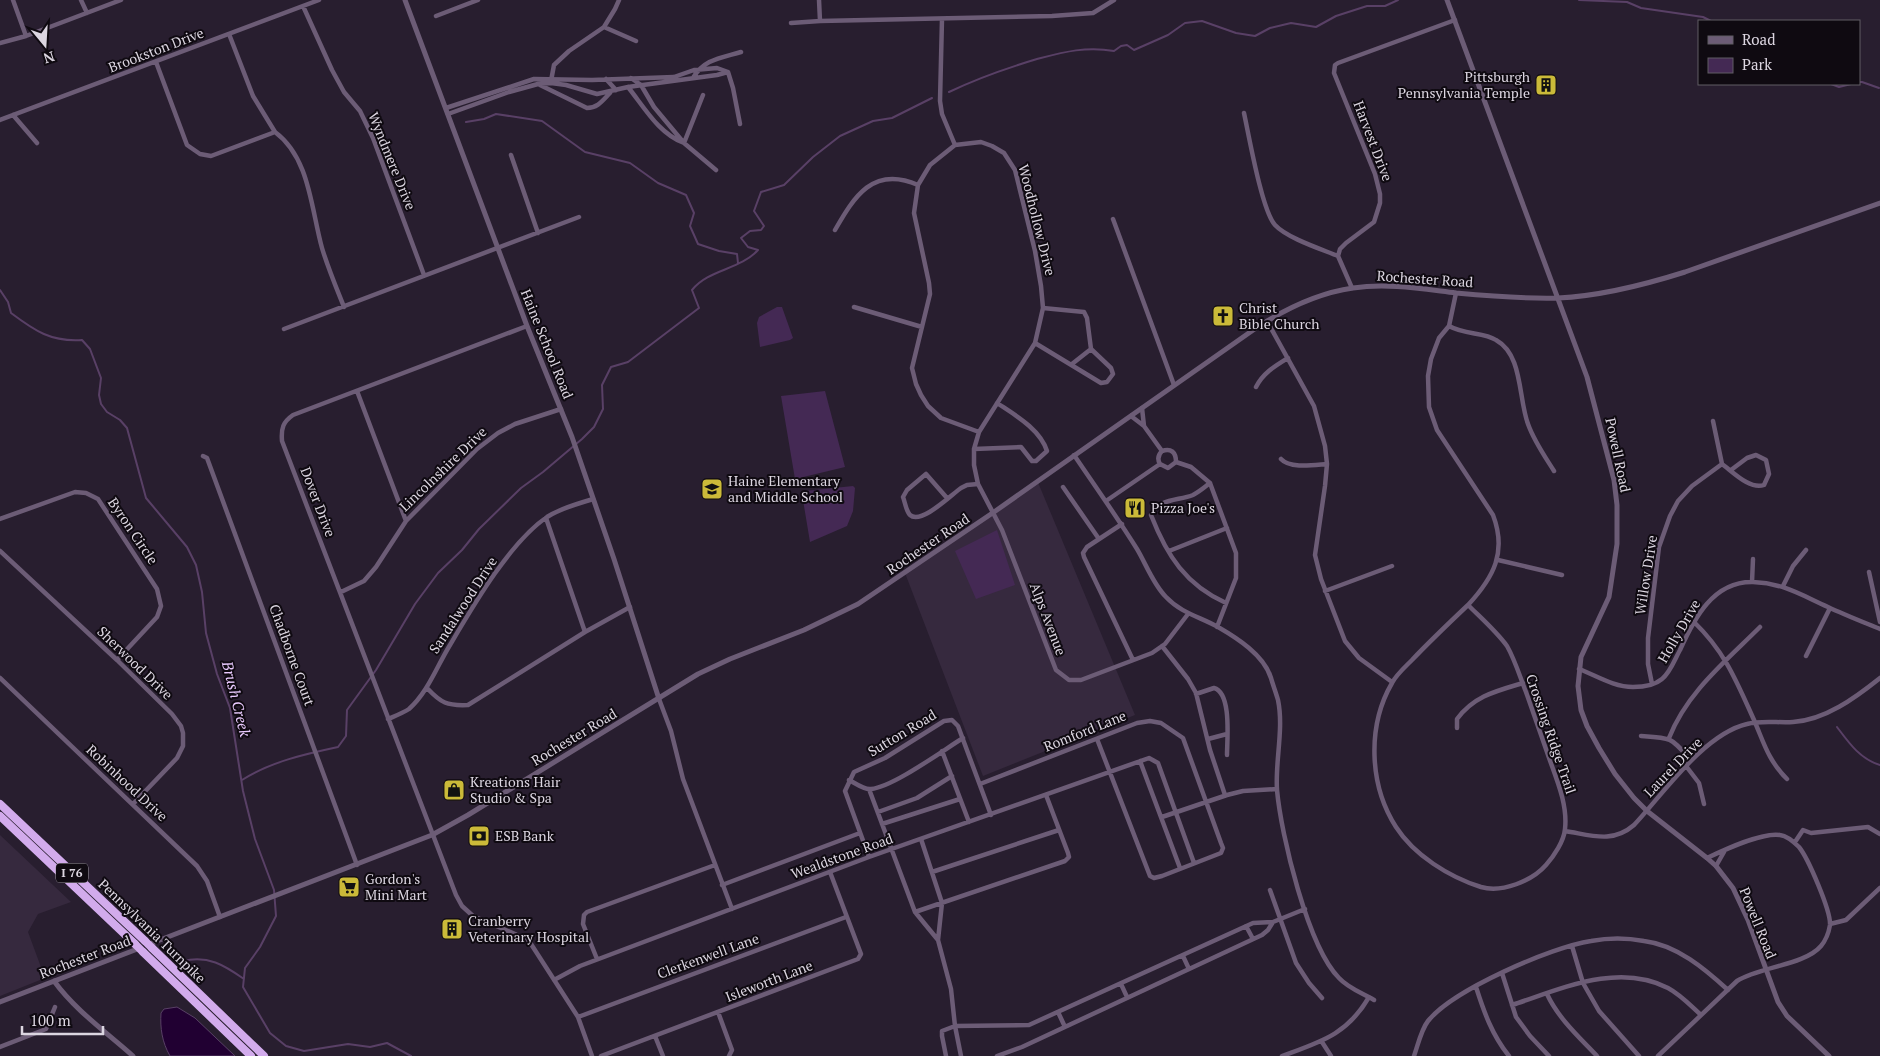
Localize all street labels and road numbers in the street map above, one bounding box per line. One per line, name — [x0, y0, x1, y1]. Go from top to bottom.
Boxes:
street label: Brookston Drive — [105, 23, 206, 76]
street label: Harvest Drive — [1349, 98, 1398, 184]
street label: Wyndmere Drive — [364, 109, 421, 212]
street label: Woodhollow Drive — [1014, 162, 1061, 278]
street label: Rochester Road — [1376, 266, 1474, 291]
street label: Haine School Road — [517, 286, 578, 402]
street label: Powell Road — [1601, 416, 1636, 494]
street label: Lincolnshire Drive — [395, 422, 490, 515]
street label: Dover Drive — [296, 464, 341, 540]
street label: Byron Circle — [104, 494, 163, 568]
street label: Rochester Road — [882, 509, 973, 578]
street label: Willow Drive — [1630, 534, 1661, 616]
street label: Sandalwood Drive — [424, 553, 501, 657]
street label: Alps Avenue — [1026, 580, 1071, 658]
street label: Holly Drive — [1653, 596, 1704, 666]
street label: Chadborne Court — [265, 601, 320, 709]
street label: Sherwood Drive — [93, 622, 177, 704]
street label: Crossing Ridge Trail — [1522, 671, 1581, 796]
street label: Rochester Road — [527, 703, 620, 770]
street label: Sutton Road — [864, 705, 940, 760]
street label: Romford Lane — [1041, 705, 1129, 756]
street label: Laurel Drive — [1639, 733, 1706, 801]
street label: Robinhood Drive — [83, 740, 172, 825]
street label: Wealdstone Road — [788, 828, 896, 883]
road number: I 76 — [56, 864, 88, 882]
street label: Pennsylvania Turnpike — [95, 874, 210, 987]
street label: Powell Road — [1735, 884, 1782, 962]
street label: Clerkenwell Lane — [654, 928, 761, 983]
street label: Rochester Road — [36, 930, 133, 983]
street label: Isleworth Lane — [722, 955, 815, 1006]

